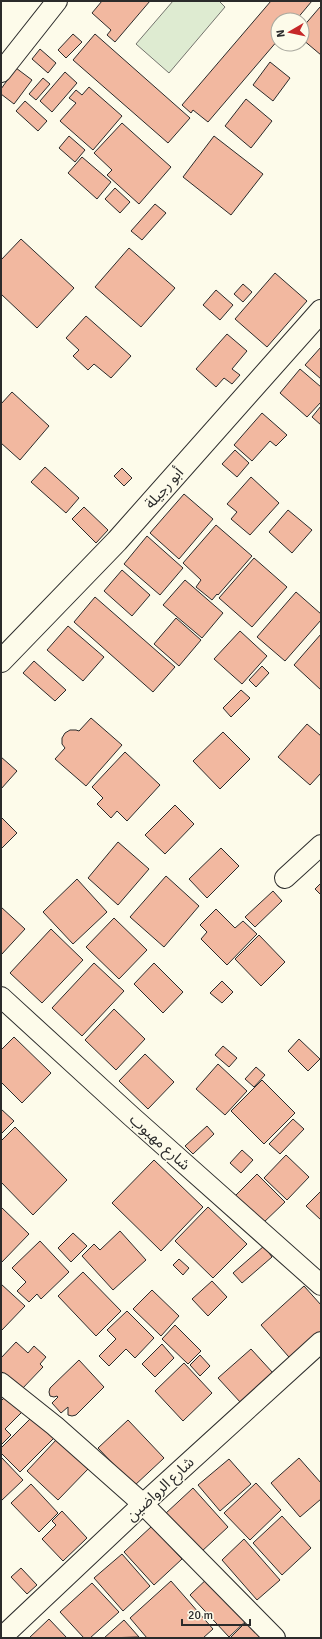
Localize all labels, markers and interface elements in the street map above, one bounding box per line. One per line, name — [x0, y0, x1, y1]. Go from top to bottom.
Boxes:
north arrow — [270, 12, 310, 52]
text: N — [274, 29, 288, 38]
street label: أبو رجيلة — [141, 464, 187, 512]
street label: شارع مهبوب — [124, 1110, 194, 1176]
street label: شارع الرواضين — [122, 1453, 200, 1527]
scale bar — [182, 1601, 250, 1627]
text: 20 m — [188, 1608, 213, 1623]

